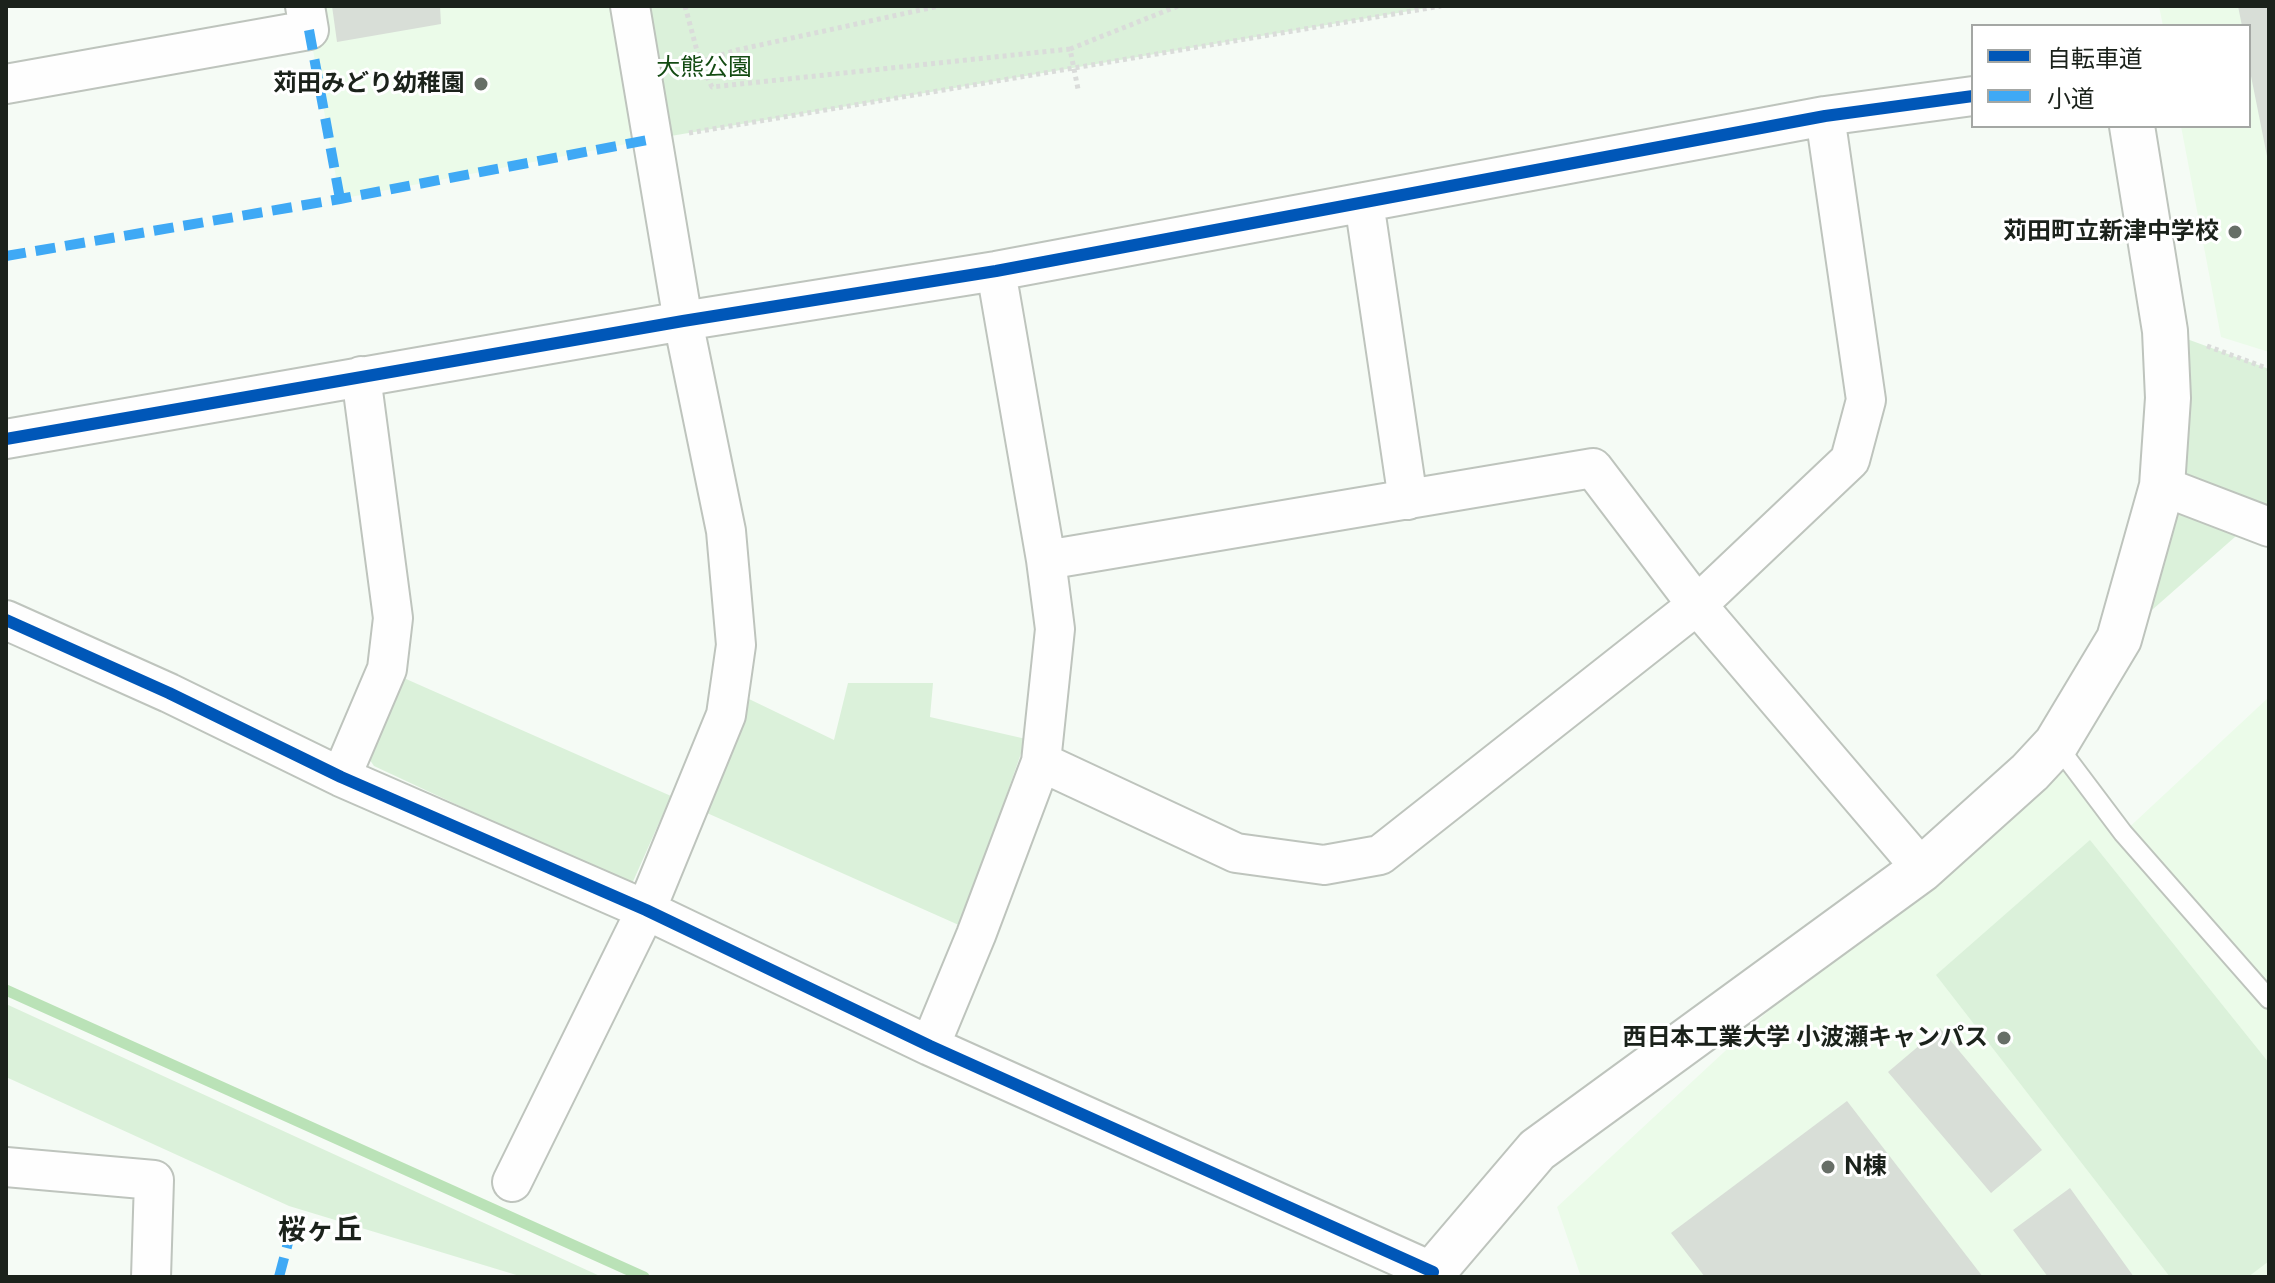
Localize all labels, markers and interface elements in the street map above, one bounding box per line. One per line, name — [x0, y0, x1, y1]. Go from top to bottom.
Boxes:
legend — [1971, 24, 2251, 128]
text: 自転車道 — [2047, 44, 2143, 72]
park label: 大熊公園 — [656, 54, 752, 82]
place label: 苅田みどり幼稚園 — [273, 70, 465, 98]
marker: 苅田みどり幼稚園 — [472, 75, 490, 93]
text: 小道 — [2047, 84, 2095, 112]
place label: 苅田町立新津中学校 — [2003, 218, 2219, 246]
marker: 苅田町立新津中学校 — [2226, 223, 2244, 241]
place label: 西日本工業大学 小波瀬キャンパス — [1623, 1024, 1988, 1052]
marker: 西日本工業大学 小波瀬キャンパス — [1995, 1029, 2013, 1047]
place label: N棟 — [1844, 1153, 1887, 1181]
marker: N棟 — [1819, 1158, 1837, 1176]
district label: 桜ヶ丘 — [278, 1213, 362, 1247]

